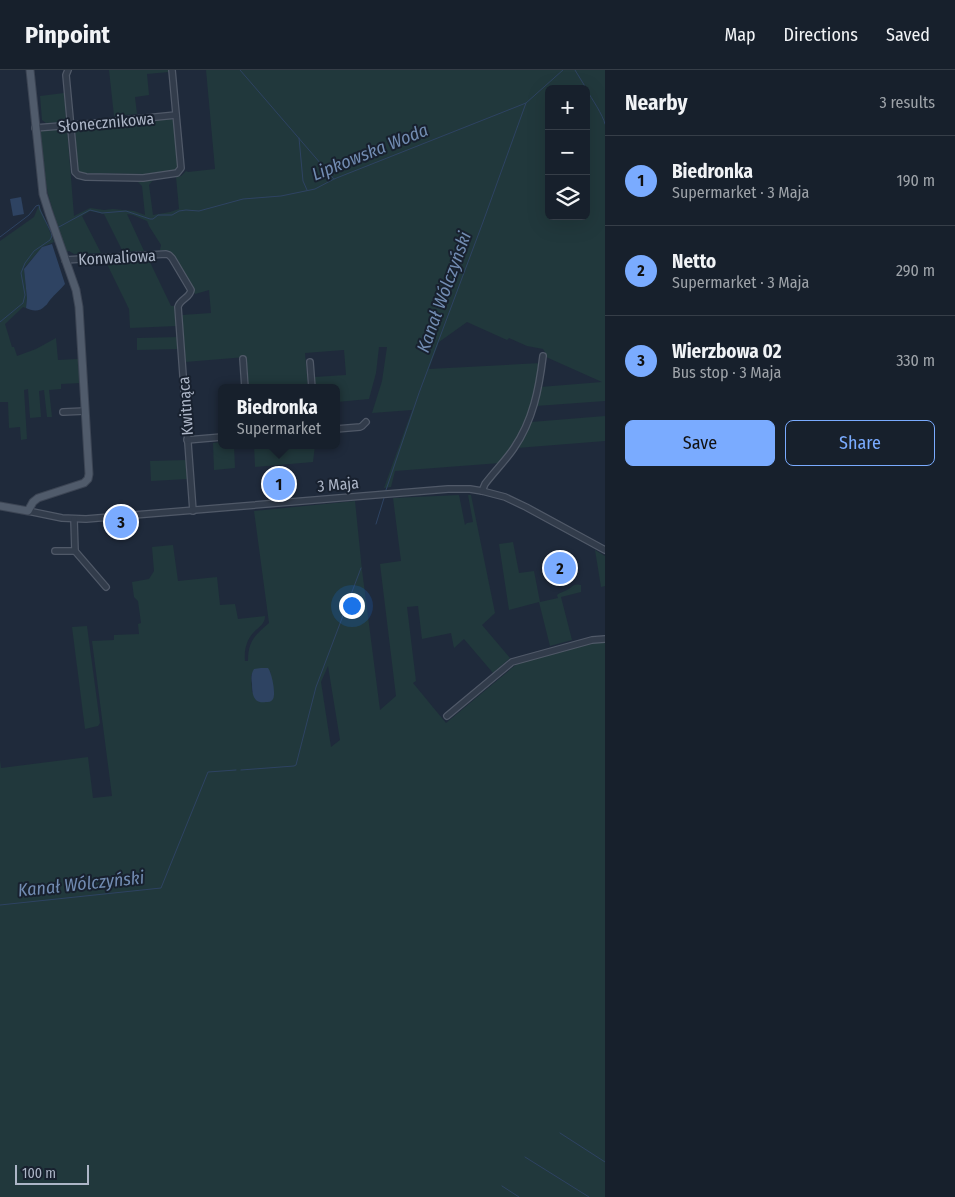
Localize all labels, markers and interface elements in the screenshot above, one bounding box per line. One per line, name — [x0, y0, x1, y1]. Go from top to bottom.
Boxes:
text: Pinpoint — [25, 21, 110, 49]
text: Map — [724, 24, 756, 46]
text: Directions — [784, 24, 858, 46]
text: Saved — [886, 24, 930, 46]
map controls — [545, 85, 590, 220]
button: + — [545, 85, 590, 130]
text: Nearby — [625, 90, 687, 116]
text: 3 results — [879, 93, 935, 112]
street label: Słonecznikowa — [57, 109, 155, 136]
water label: Lipkowska Woda — [309, 119, 431, 185]
button: − — [545, 130, 590, 175]
text: Biedronka — [672, 160, 753, 183]
text: 1 — [638, 171, 644, 190]
text: 190 m — [897, 171, 935, 190]
button: layers — [545, 175, 590, 220]
text: Supermarket · 3 Maja — [672, 183, 809, 202]
water label: Kanał Wólczyński — [412, 228, 476, 355]
street label: Konwaliowa — [78, 246, 157, 269]
text: Netto — [672, 250, 716, 273]
text: 2 — [637, 261, 645, 280]
text: 290 m — [896, 261, 935, 280]
text: Supermarket · 3 Maja — [672, 273, 809, 292]
text: Wierzbowa 02 — [672, 340, 782, 363]
text: 3 — [637, 351, 645, 370]
text: 330 m — [896, 351, 935, 370]
text: Bus stop · 3 Maja — [672, 363, 781, 382]
street label: Kwitnąca — [174, 376, 198, 436]
popup — [218, 384, 340, 449]
text: Biedronka — [237, 396, 318, 419]
text: Supermarket — [237, 419, 321, 438]
button: Save — [625, 420, 775, 466]
button: Share — [785, 420, 935, 466]
pin: 1 — [263, 465, 295, 503]
street label: 3 Maja — [316, 473, 360, 496]
pin: 3 — [105, 503, 137, 541]
pin: 2 — [544, 549, 576, 587]
your location — [339, 593, 365, 619]
water label: Kanał Wólczyński — [17, 866, 146, 902]
scale bar — [15, 1162, 89, 1185]
text: 100 m — [22, 1165, 56, 1182]

